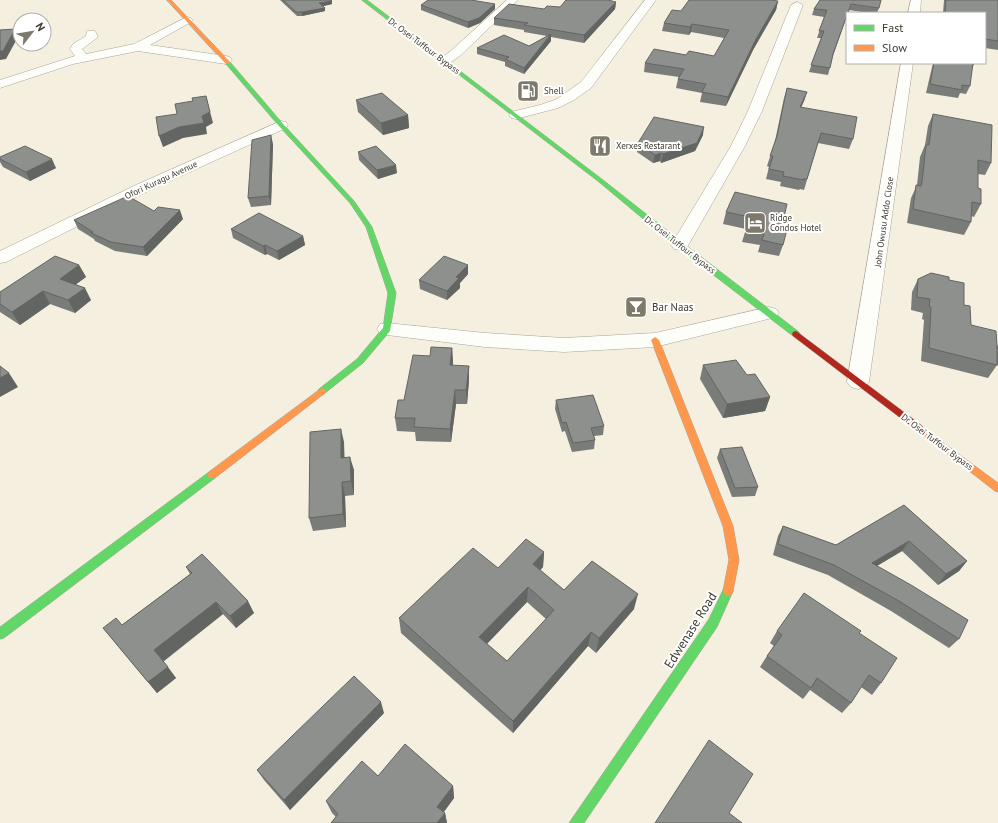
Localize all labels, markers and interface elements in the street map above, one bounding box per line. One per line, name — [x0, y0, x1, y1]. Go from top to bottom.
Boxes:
north arrow — [12, 12, 52, 52]
legend — [846, 12, 986, 64]
street label: Dr. Osei Tuffour Bypass — [386, 15, 463, 76]
text: N — [33, 20, 48, 34]
text: Fast — [882, 20, 903, 35]
text: Slow — [882, 40, 907, 55]
fuel station icon: Shell — [515, 78, 541, 104]
place label: Shell — [544, 85, 564, 96]
restaurant icon: Xerxes Restarant — [587, 133, 613, 159]
place label: Xerxes Restarant — [616, 140, 680, 151]
street label: Ofori Kuragu Avenue — [123, 158, 199, 201]
street label: John Owusu Addo Close — [872, 176, 895, 269]
hotel icon: Ridge Condos Hotel — [742, 210, 768, 236]
place label: Ridge Condos Hotel — [770, 212, 822, 233]
street label: Dr. Osei Tuffour Bypass — [643, 213, 718, 276]
bar icon: Bar Naas — [623, 294, 649, 320]
place label: Bar Naas — [652, 300, 694, 314]
street label: Dr. Osei Tuffour Bypass — [899, 411, 976, 472]
street label: Edwenase Road — [660, 589, 721, 671]

